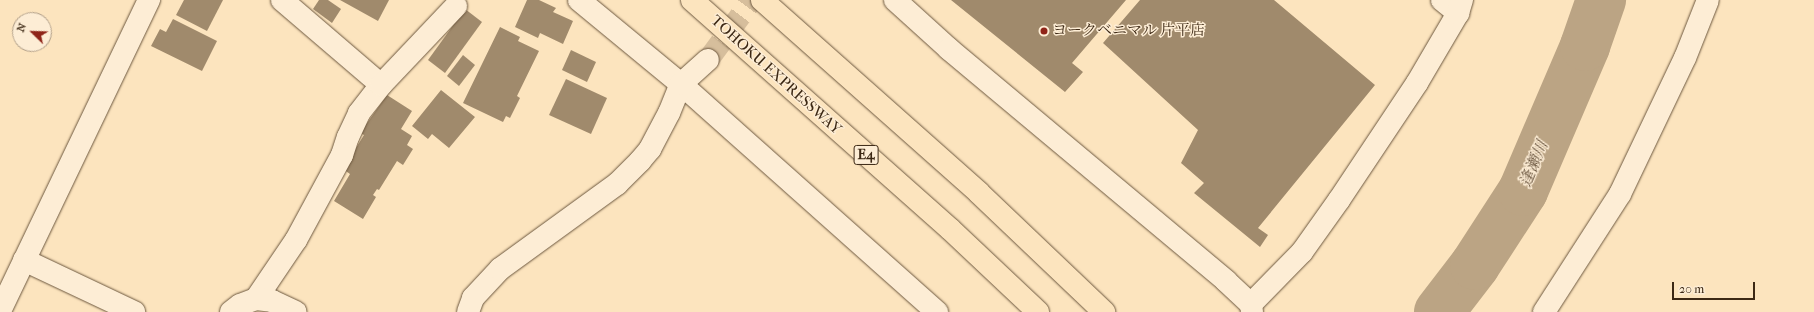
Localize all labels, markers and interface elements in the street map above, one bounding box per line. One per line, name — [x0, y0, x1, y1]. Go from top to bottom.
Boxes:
north arrow — [12, 12, 52, 52]
street label: TOHOKU EXPRESSWAY — [707, 12, 845, 138]
text: N — [14, 21, 29, 34]
place label: ヨークベニマル 片平店 — [1052, 22, 1205, 40]
marker: ヨークベニマル 片平店 — [1039, 26, 1049, 36]
water label: 逢瀬川 — [1516, 138, 1552, 190]
road number: E4 — [853, 143, 879, 167]
scale bar — [1674, 274, 1757, 300]
text: 20 m — [1679, 282, 1704, 296]

